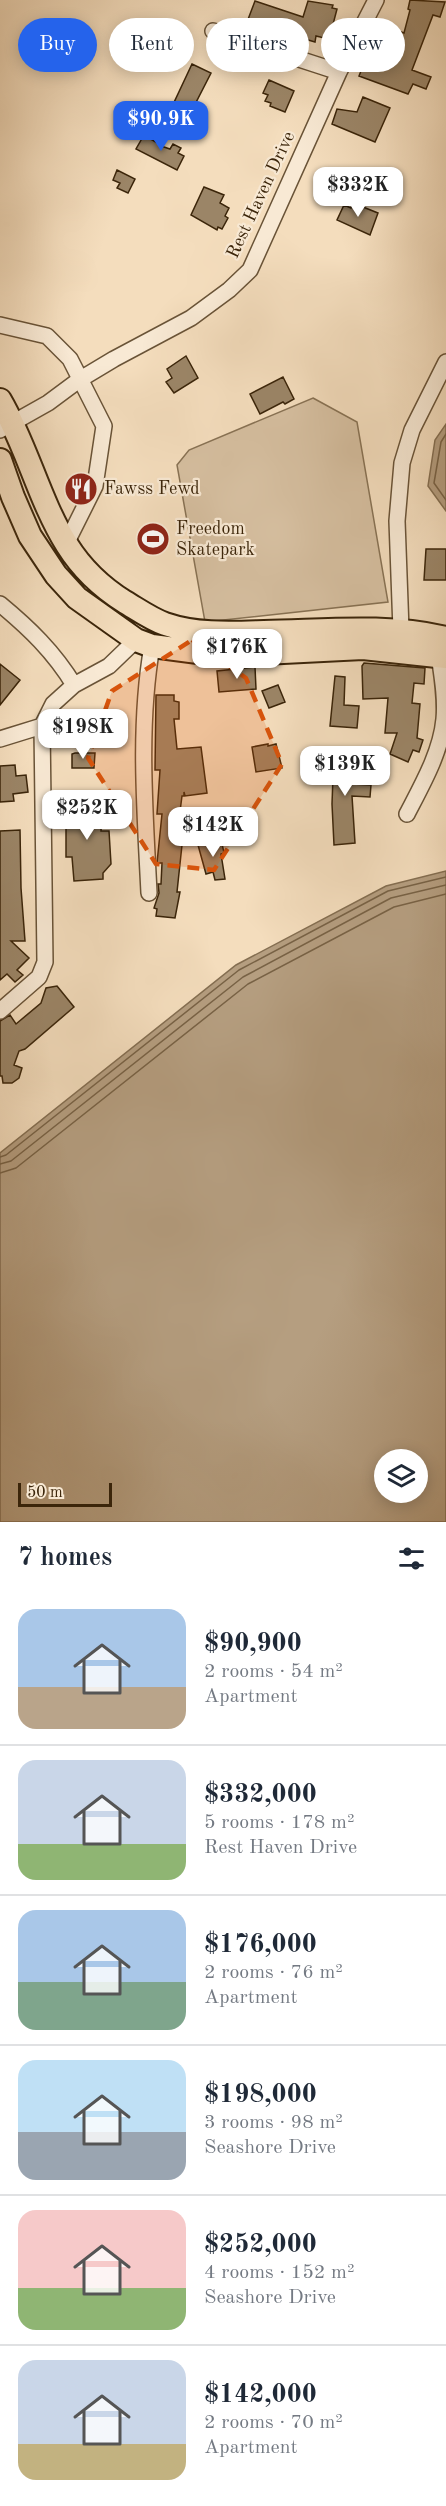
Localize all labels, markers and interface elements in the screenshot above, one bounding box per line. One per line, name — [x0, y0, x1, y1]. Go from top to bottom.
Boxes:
chip: Buy — [18, 18, 97, 72]
chip: Rent — [109, 18, 194, 72]
chip: Filters — [206, 18, 309, 72]
chip: New — [321, 18, 405, 72]
pin: $90.9K — [112, 101, 210, 152]
text: $90.9K — [127, 110, 195, 130]
street label: Rest Haven Drive — [224, 129, 298, 261]
pin: $332K — [316, 167, 400, 218]
text: $332K — [327, 176, 389, 196]
restaurant icon: Fawss Fewd — [63, 471, 99, 507]
place label: Fawss Fewd — [104, 480, 200, 498]
place label: Freedom Skatepark — [176, 520, 255, 559]
sports icon: Freedom Skatepark — [135, 521, 171, 557]
pin: $176K — [195, 629, 279, 680]
text: $176K — [206, 638, 268, 658]
pin: $198K — [41, 709, 125, 760]
text: $198K — [52, 718, 114, 738]
pin: $139K — [303, 746, 387, 797]
text: $139K — [314, 755, 376, 775]
pin: $252K — [45, 790, 129, 841]
text: $252K — [56, 799, 118, 819]
pin: $142K — [171, 807, 255, 858]
text: $142K — [182, 816, 244, 836]
map controls — [374, 1449, 428, 1503]
button: layers — [374, 1449, 428, 1503]
scale bar — [18, 1480, 112, 1508]
text: 50 m — [27, 1485, 63, 1501]
icon: filters — [395, 1542, 428, 1575]
text: 7 homes — [18, 1545, 112, 1571]
text: $90,900 — [204, 1631, 302, 1657]
icon: home — [66, 1633, 138, 1705]
text: 2 rooms · 54 m² — [204, 1662, 343, 1682]
text: Apartment — [204, 1687, 298, 1707]
text: $332,000 — [204, 1782, 317, 1808]
icon: home — [66, 1784, 138, 1856]
text: 5 rooms · 178 m² — [204, 1813, 354, 1833]
text: Rest Haven Drive — [204, 1838, 357, 1858]
text: $176,000 — [204, 1932, 317, 1958]
icon: home — [66, 1934, 138, 2006]
text: 2 rooms · 76 m² — [204, 1963, 343, 1983]
text: Apartment — [204, 1988, 298, 2008]
text: $198,000 — [204, 2082, 317, 2108]
icon: home — [66, 2084, 138, 2156]
text: 3 rooms · 98 m² — [204, 2113, 343, 2133]
text: Seashore Drive — [204, 2138, 336, 2158]
text: $252,000 — [204, 2232, 317, 2258]
icon: home — [66, 2234, 138, 2306]
text: 4 rooms · 152 m² — [204, 2263, 354, 2283]
text: Seashore Drive — [204, 2288, 336, 2308]
text: $142,000 — [204, 2382, 317, 2408]
icon: home — [66, 2384, 138, 2456]
text: 2 rooms · 70 m² — [204, 2413, 343, 2433]
text: Apartment — [204, 2438, 298, 2458]

